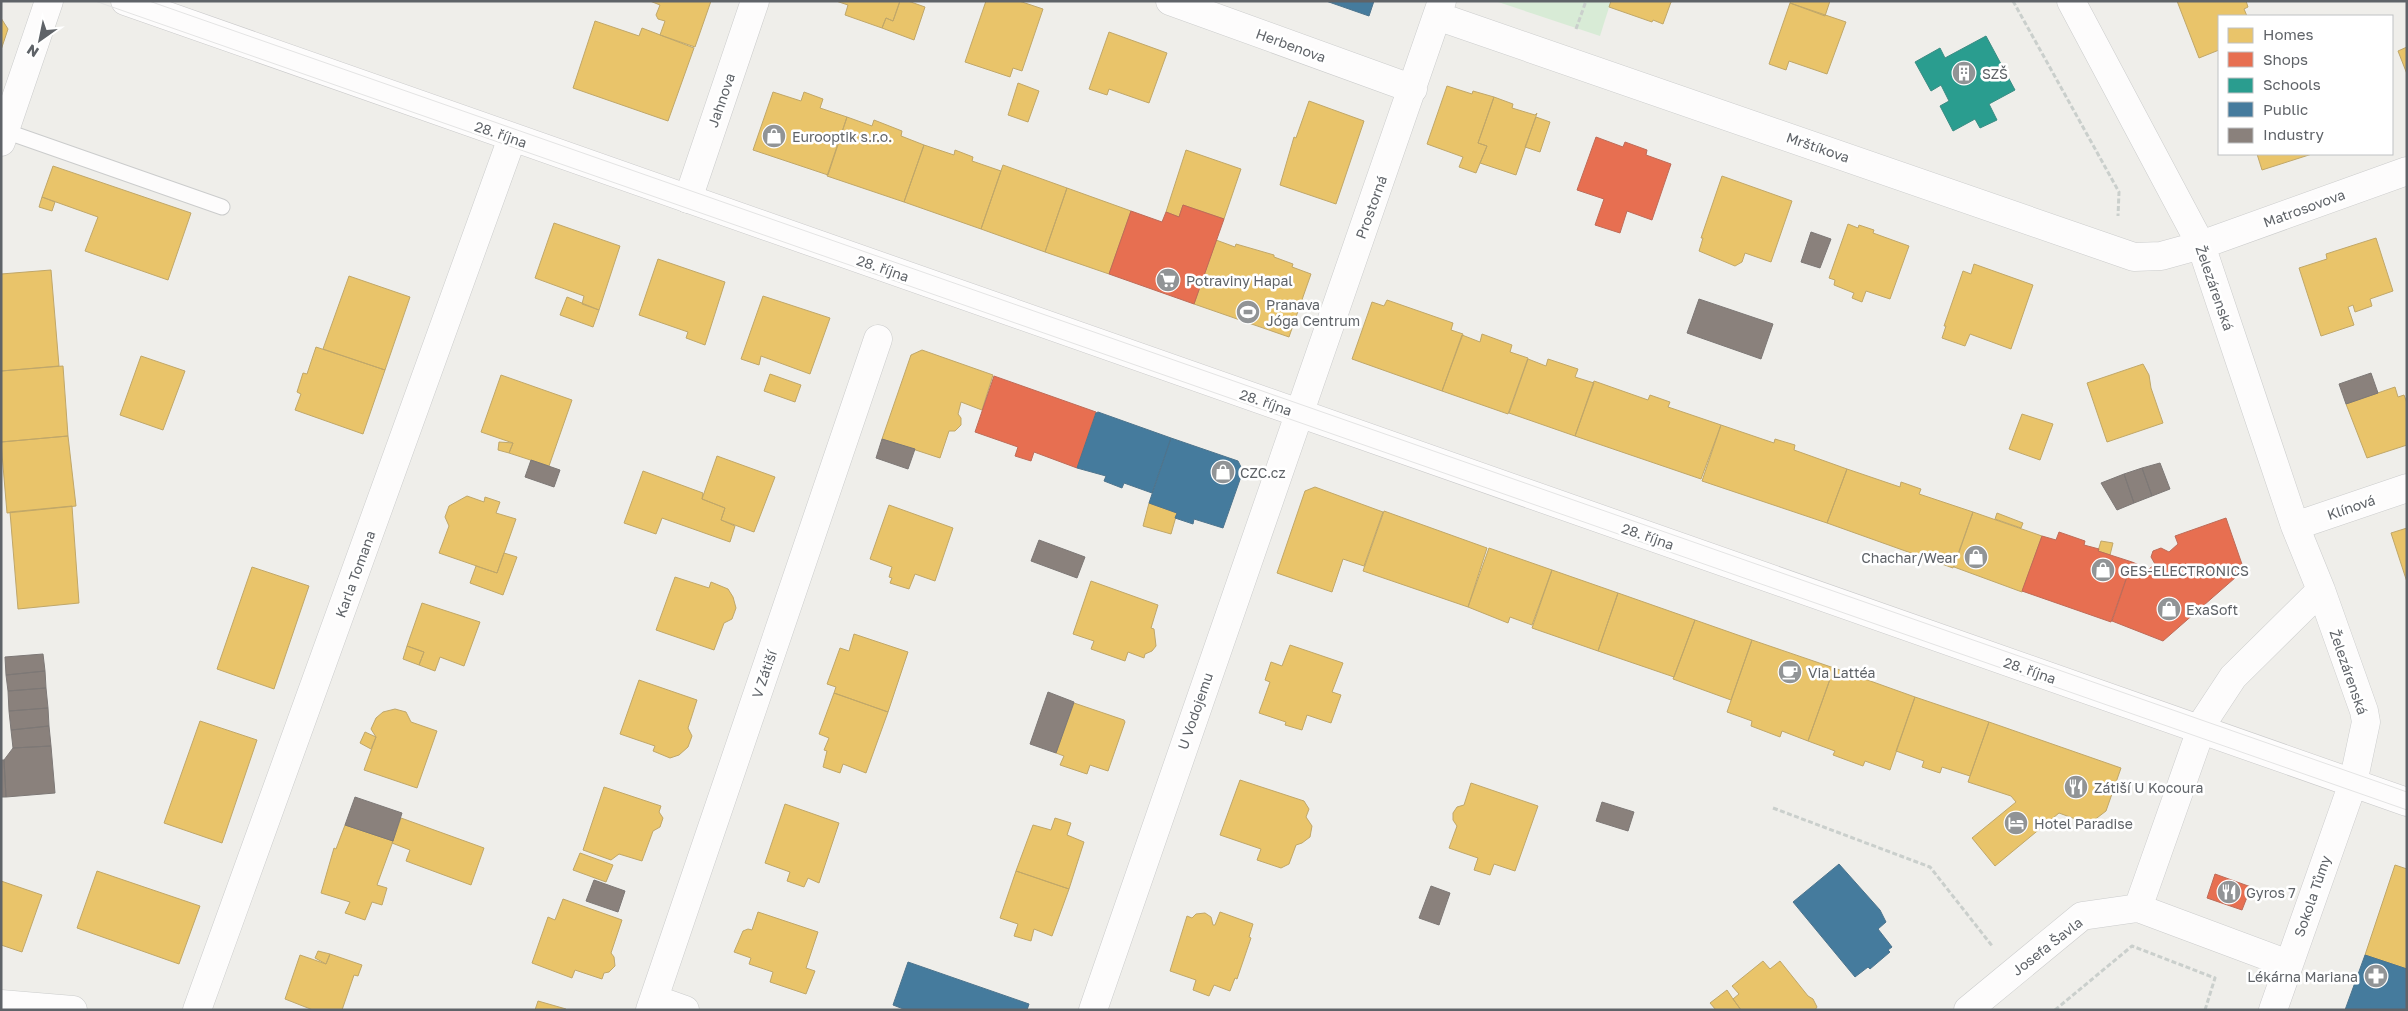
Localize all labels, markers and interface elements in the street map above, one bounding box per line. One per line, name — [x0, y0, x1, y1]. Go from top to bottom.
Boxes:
north arrow — [15, 15, 65, 65]
legend — [2218, 15, 2393, 155]
street label: Herbenova — [1254, 25, 1328, 65]
text: Homes — [2263, 25, 2313, 43]
text: N — [24, 41, 42, 61]
text: Shops — [2263, 50, 2308, 68]
building icon: SZŠ — [1951, 60, 1977, 86]
place label: SZŠ — [1982, 65, 2008, 82]
street label: Jahnova — [704, 71, 738, 129]
text: Schools — [2263, 75, 2321, 93]
text: Public — [2263, 100, 2308, 118]
street label: 28. října — [473, 117, 529, 151]
shop icon: Eurooptik s.r.o. — [761, 123, 787, 149]
text: Industry — [2263, 125, 2324, 143]
place label: Eurooptik s.r.o. — [792, 128, 892, 145]
street label: Mrštíkova — [1784, 128, 1852, 166]
street label: Prostorná — [1352, 173, 1390, 241]
street label: Matrosovova — [2261, 185, 2347, 231]
street label: Železárenská — [2192, 243, 2238, 333]
street label: 28. října — [855, 251, 911, 285]
supermarket icon: Potraviny Hapal — [1155, 267, 1181, 293]
place label: Potraviny Hapal — [1186, 272, 1293, 289]
place label: Pranava Jóga Centrum — [1266, 296, 1360, 329]
sports icon: Pranava Jóga Centrum — [1235, 299, 1261, 325]
street label: 28. října — [1238, 385, 1294, 419]
shop icon: CZC.cz — [1210, 459, 1236, 485]
place label: CZC.cz — [1240, 464, 1286, 481]
street label: Klínová — [2325, 491, 2377, 523]
street label: 28. října — [1620, 519, 1676, 553]
street label: Karla Tomana — [331, 528, 379, 620]
shop icon: Chachar/Wear — [1963, 544, 1989, 570]
place label: Chachar/Wear — [1861, 549, 1959, 566]
shop icon: GES-ELECTRONICS — [2090, 557, 2116, 583]
place label: GES-ELECTRONICS — [2120, 562, 2249, 579]
shop icon: ExaSoft — [2156, 596, 2182, 622]
place label: ExaSoft — [2186, 601, 2238, 618]
street label: Železárenská — [2326, 627, 2372, 717]
street label: V Zátiší — [748, 647, 781, 700]
street label: 28. října — [2002, 653, 2058, 687]
cafe icon: Via Lattéa — [1777, 659, 1803, 685]
place label: Via Lattéa — [1808, 664, 1876, 681]
street label: U Vodojemu — [1174, 670, 1216, 752]
restaurant icon: Zátiší U Kocoura — [2063, 774, 2089, 800]
place label: Zátiší U Kocoura — [2094, 779, 2203, 796]
hotel icon: Hotel Paradise — [2003, 810, 2029, 836]
place label: Hotel Paradise — [2034, 815, 2133, 832]
street label: Sokola Tůmy — [2290, 853, 2334, 939]
restaurant icon: Gyros 7 — [2216, 879, 2242, 905]
place label: Gyros 7 — [2246, 884, 2296, 901]
street label: Josefa Šavla — [2008, 913, 2086, 979]
pharmacy icon: Lékárna Mariana — [2363, 963, 2389, 989]
place label: Lékárna Mariana — [2247, 968, 2358, 985]

